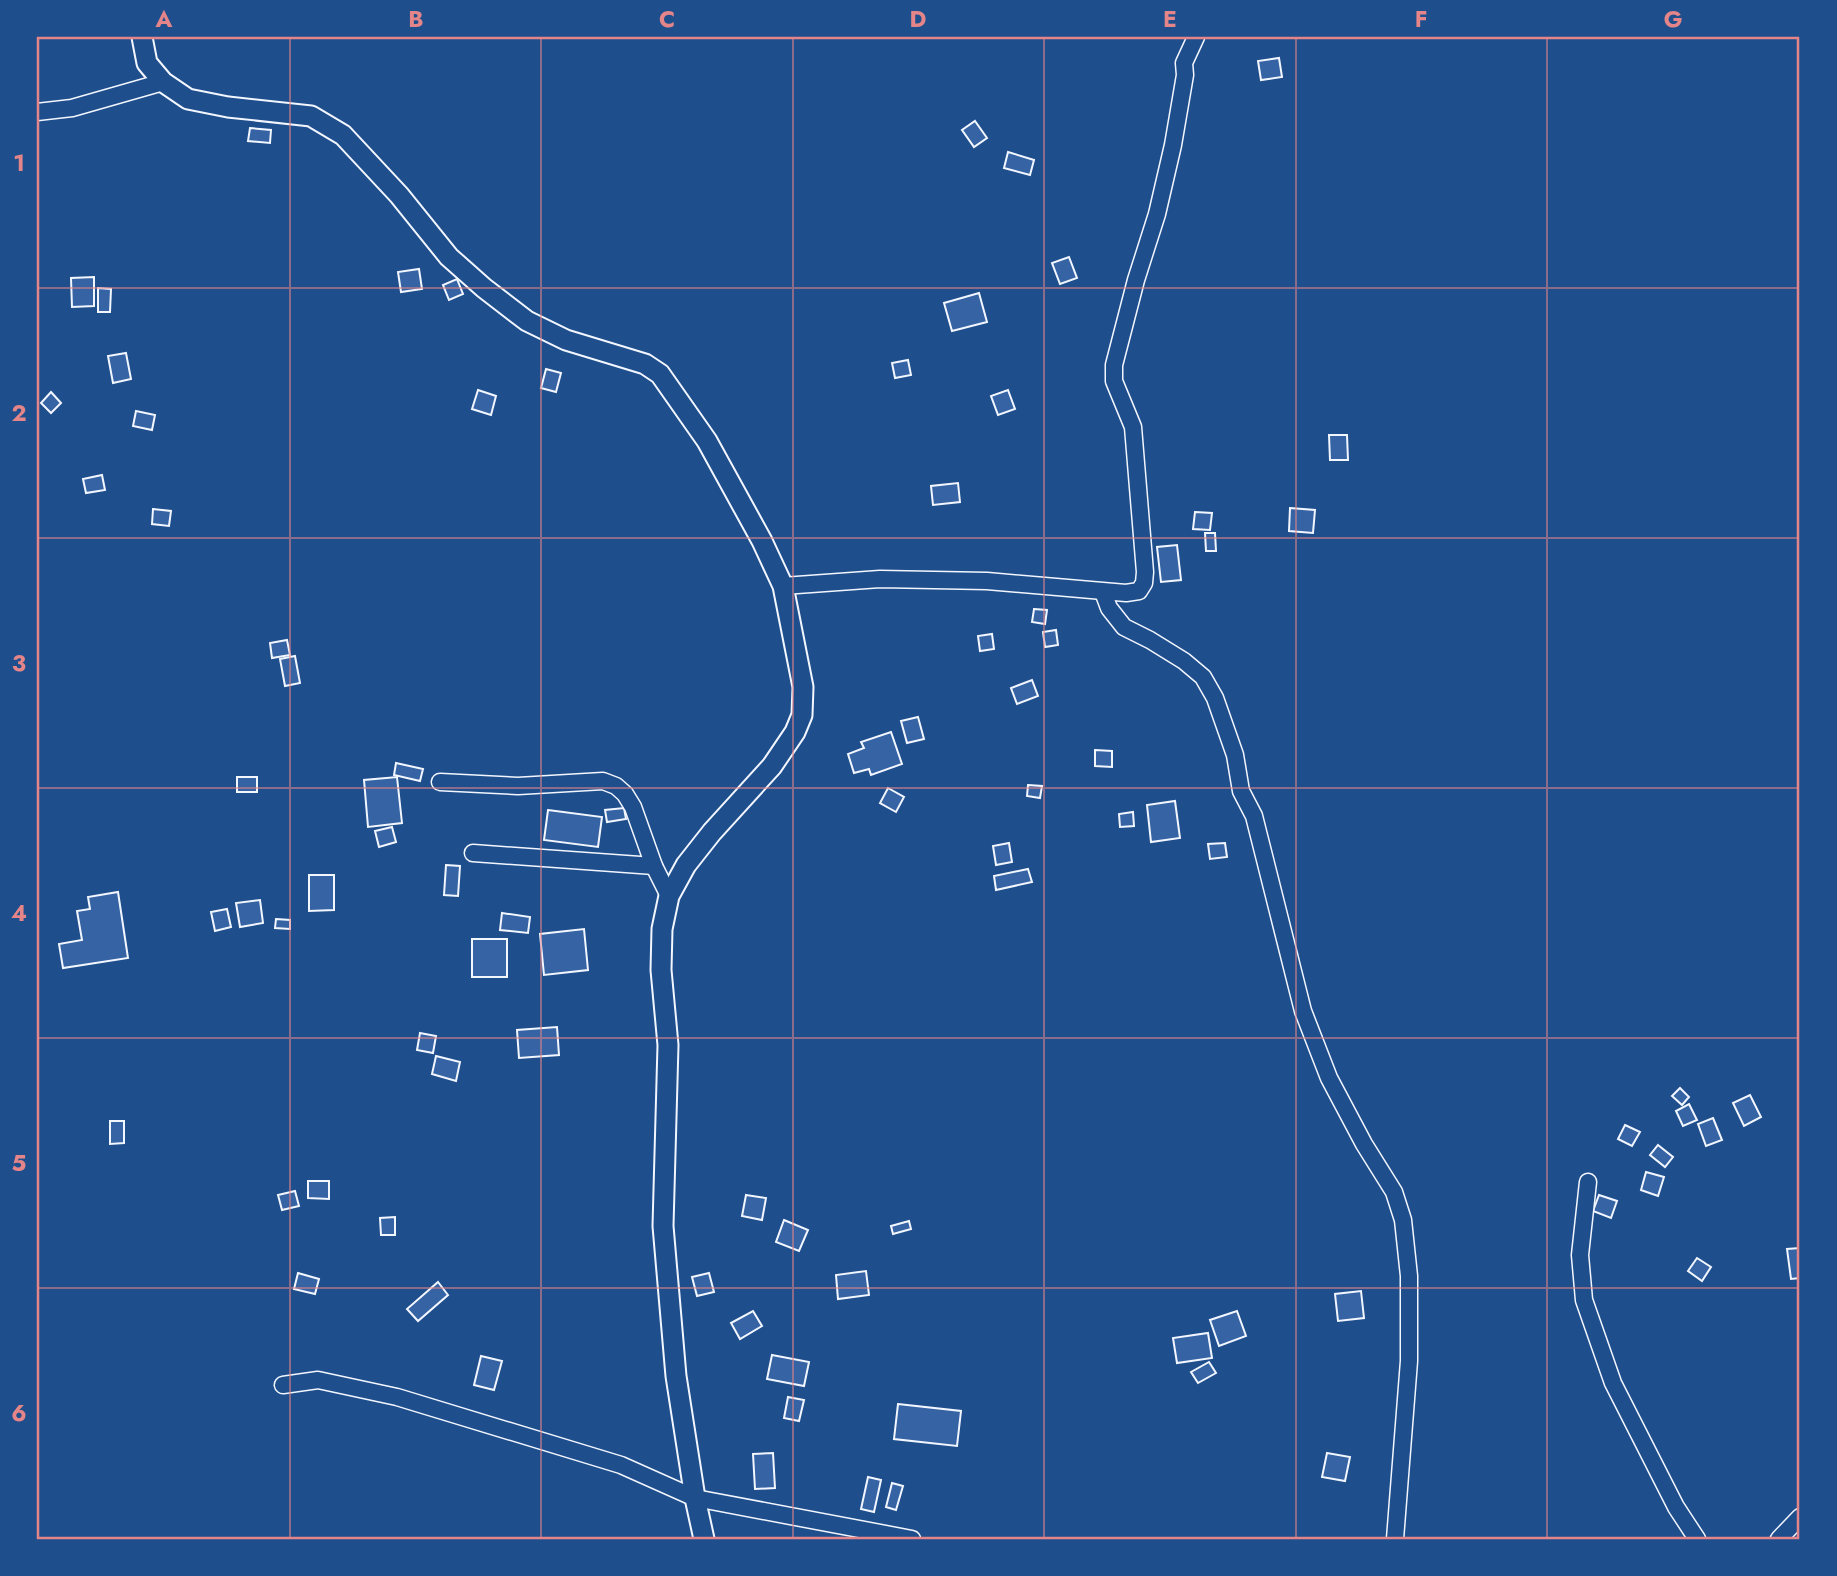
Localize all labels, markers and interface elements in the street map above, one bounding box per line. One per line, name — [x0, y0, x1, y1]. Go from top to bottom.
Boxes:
text: A — [155, 2, 173, 36]
text: B — [408, 2, 424, 36]
text: C — [659, 2, 675, 36]
text: D — [910, 2, 927, 36]
text: E — [1163, 2, 1177, 36]
text: F — [1415, 2, 1427, 36]
text: G — [1664, 2, 1682, 36]
text: 1 — [13, 146, 25, 180]
text: 2 — [11, 396, 27, 430]
text: 3 — [12, 646, 26, 680]
text: 4 — [11, 896, 27, 930]
text: 5 — [12, 1146, 26, 1180]
text: 6 — [11, 1396, 27, 1430]

